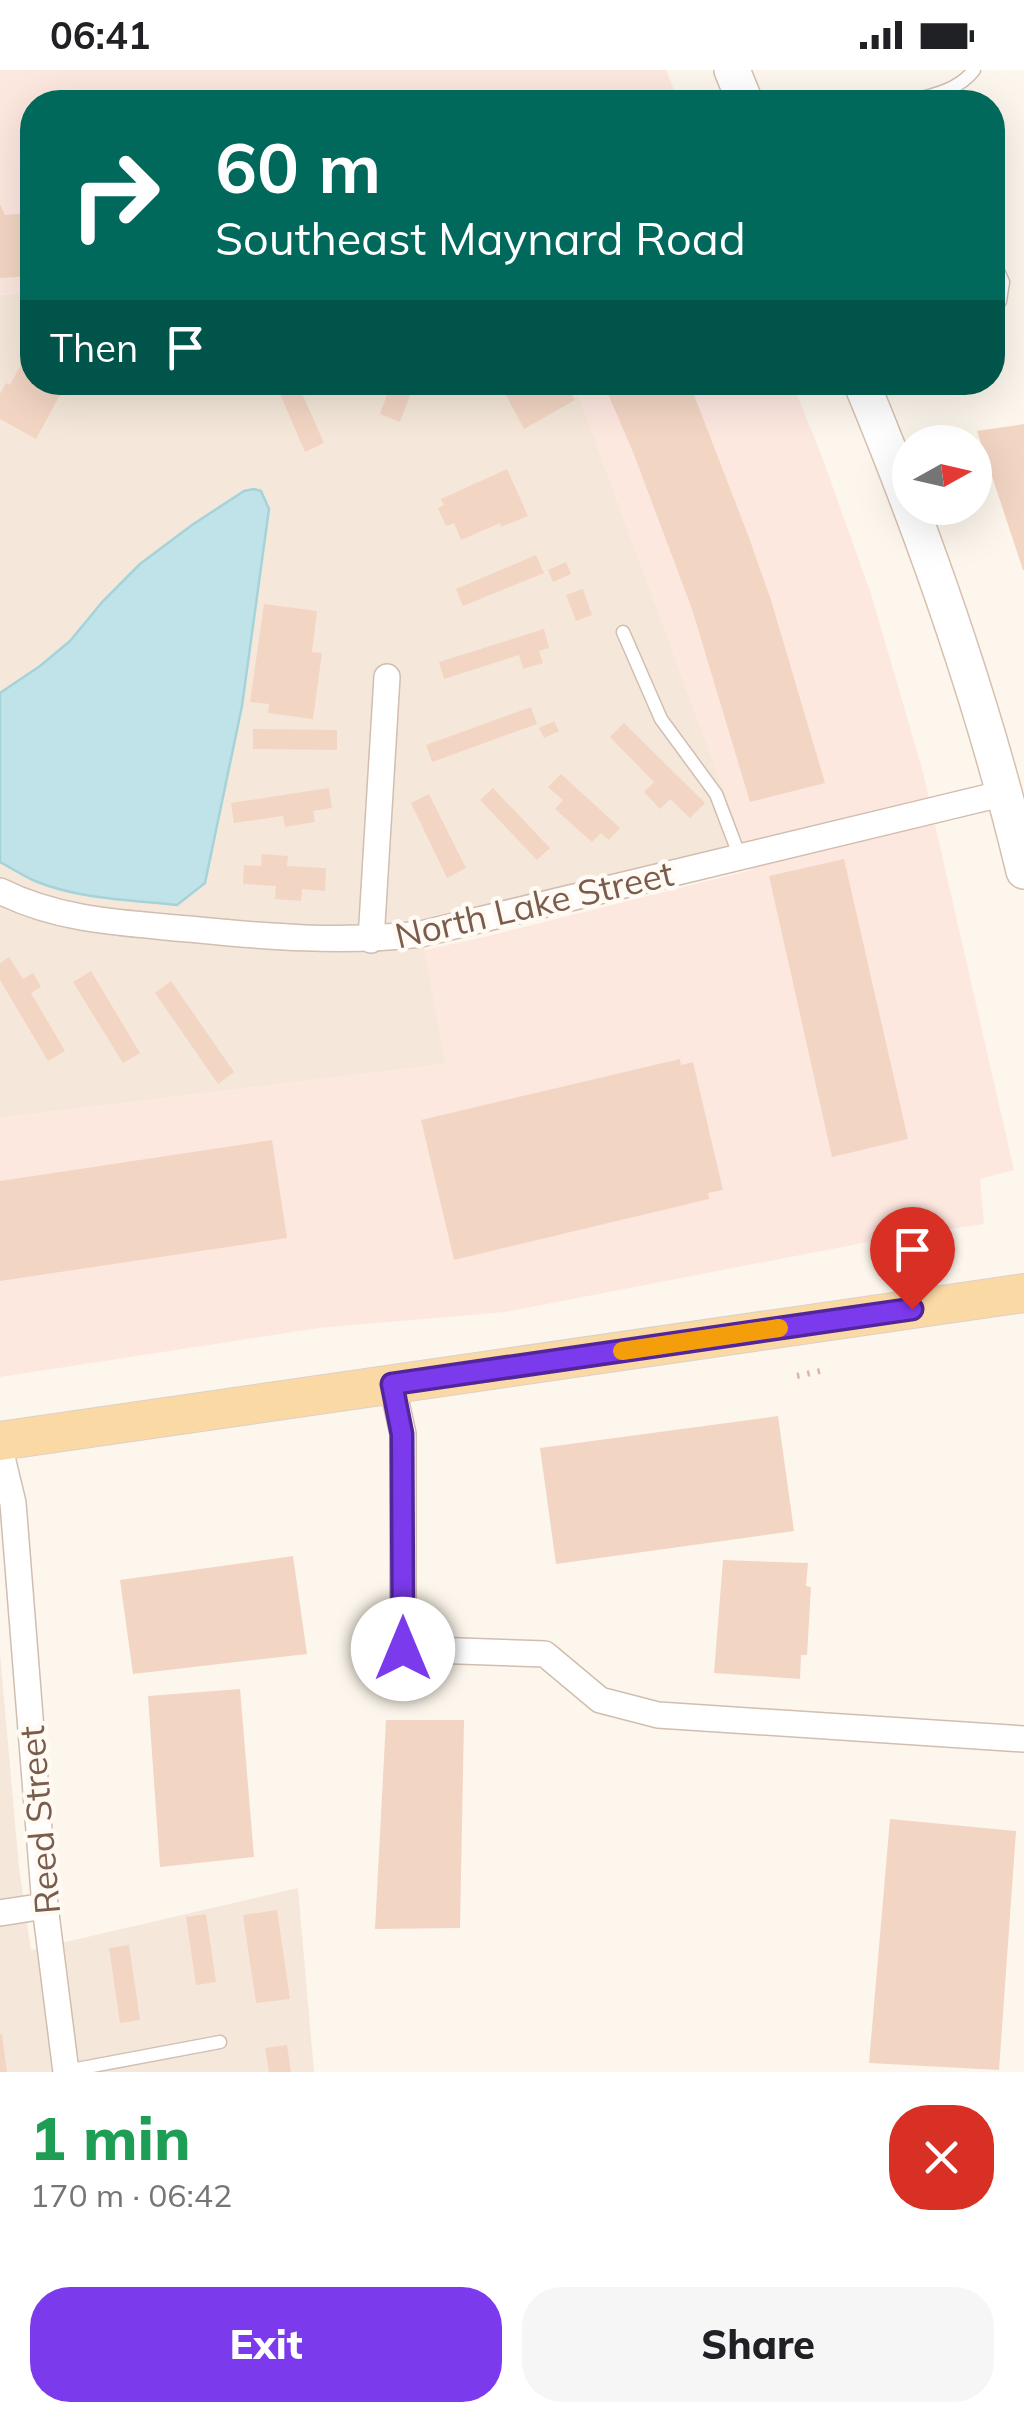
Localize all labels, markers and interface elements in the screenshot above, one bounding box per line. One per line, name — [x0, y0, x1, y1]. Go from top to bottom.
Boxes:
text: 06:41 — [50, 11, 151, 59]
text: 60 m — [215, 123, 381, 211]
icon: right — [50, 130, 180, 260]
text: Southeast Maynard Road — [215, 210, 746, 266]
icon: arrive — [158, 320, 213, 375]
text: Then — [50, 324, 138, 372]
north arrow — [892, 425, 992, 525]
map controls — [892, 425, 992, 525]
street label: North Lake Street — [391, 851, 677, 957]
pin — [870, 1207, 955, 1310]
icon: arrive — [885, 1222, 940, 1277]
position arrow — [351, 1597, 455, 1701]
street label: Reed Street — [9, 1724, 69, 1916]
text: 1 min — [30, 2100, 191, 2175]
button: close — [889, 2105, 994, 2210]
text: 170 m · 06:42 — [30, 2175, 232, 2215]
button: Exit — [30, 2287, 502, 2402]
button: Share — [522, 2287, 994, 2402]

